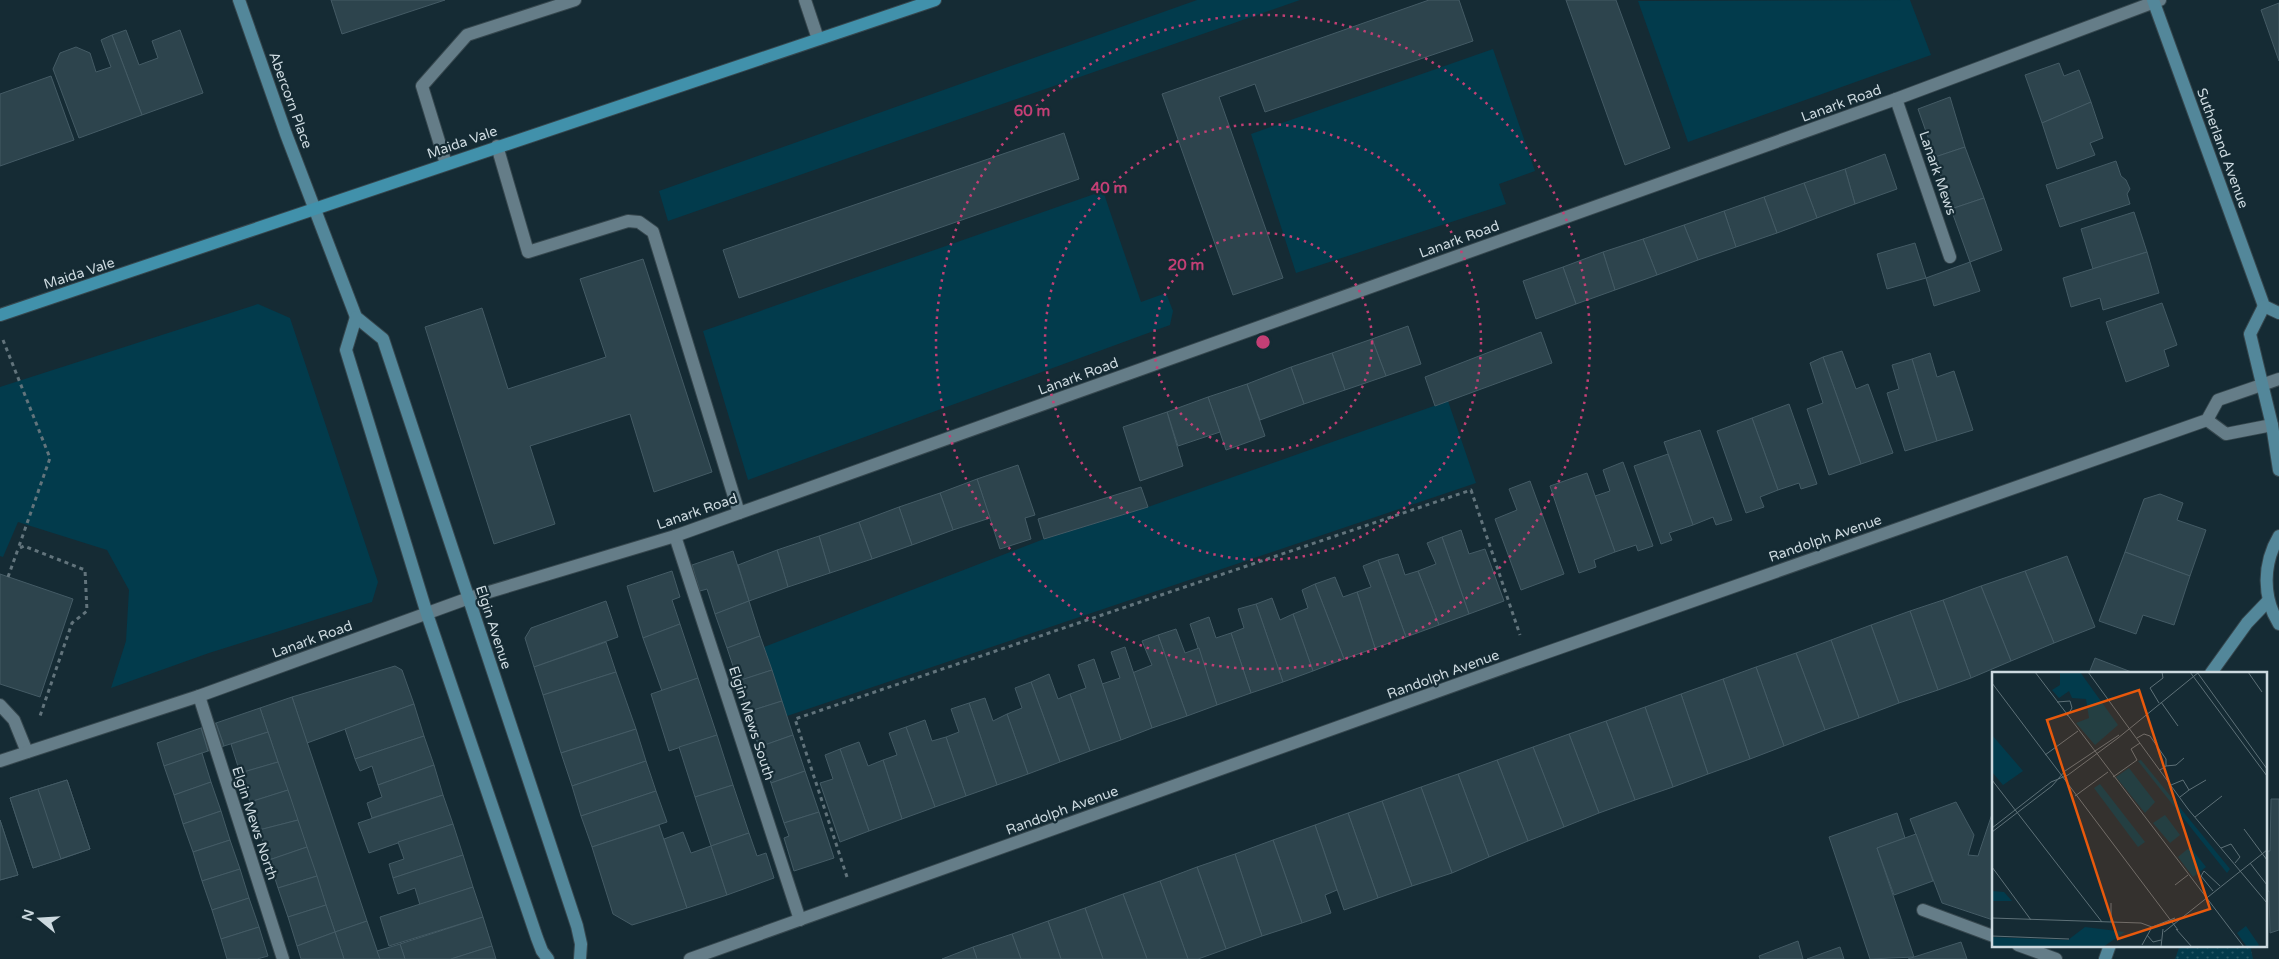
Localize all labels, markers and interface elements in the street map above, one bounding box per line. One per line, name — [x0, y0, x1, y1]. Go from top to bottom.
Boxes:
street label: Abercorn Place — [265, 49, 316, 151]
street label: Lanark Road — [1799, 81, 1884, 126]
street label: Sutherland Avenue — [2193, 86, 2252, 211]
text: 60 m — [1014, 102, 1050, 120]
street label: Maida Vale — [425, 122, 500, 162]
street label: Lanark Mews — [1915, 129, 1960, 218]
text: 40 m — [1091, 179, 1127, 197]
street label: Lanark Road — [1417, 217, 1502, 262]
street label: Maida Vale — [42, 254, 117, 293]
text: 20 m — [1168, 256, 1204, 274]
centre of rings — [1254, 333, 1272, 351]
street label: Lanark Road — [1036, 354, 1121, 399]
street label: Lanark Road — [655, 490, 740, 533]
street label: Randolph Avenue — [1766, 511, 1884, 566]
street label: Elgin Avenue — [472, 583, 515, 671]
street label: Lanark Road — [270, 617, 355, 662]
street label: Randolph Avenue — [1385, 646, 1502, 703]
street label: Elgin Mews South — [725, 664, 778, 782]
inset map — [1992, 672, 2266, 946]
street label: Elgin Mews North — [228, 764, 281, 882]
street label: Randolph Avenue — [1004, 782, 1121, 839]
north arrow — [15, 894, 65, 944]
text: N — [18, 907, 38, 923]

